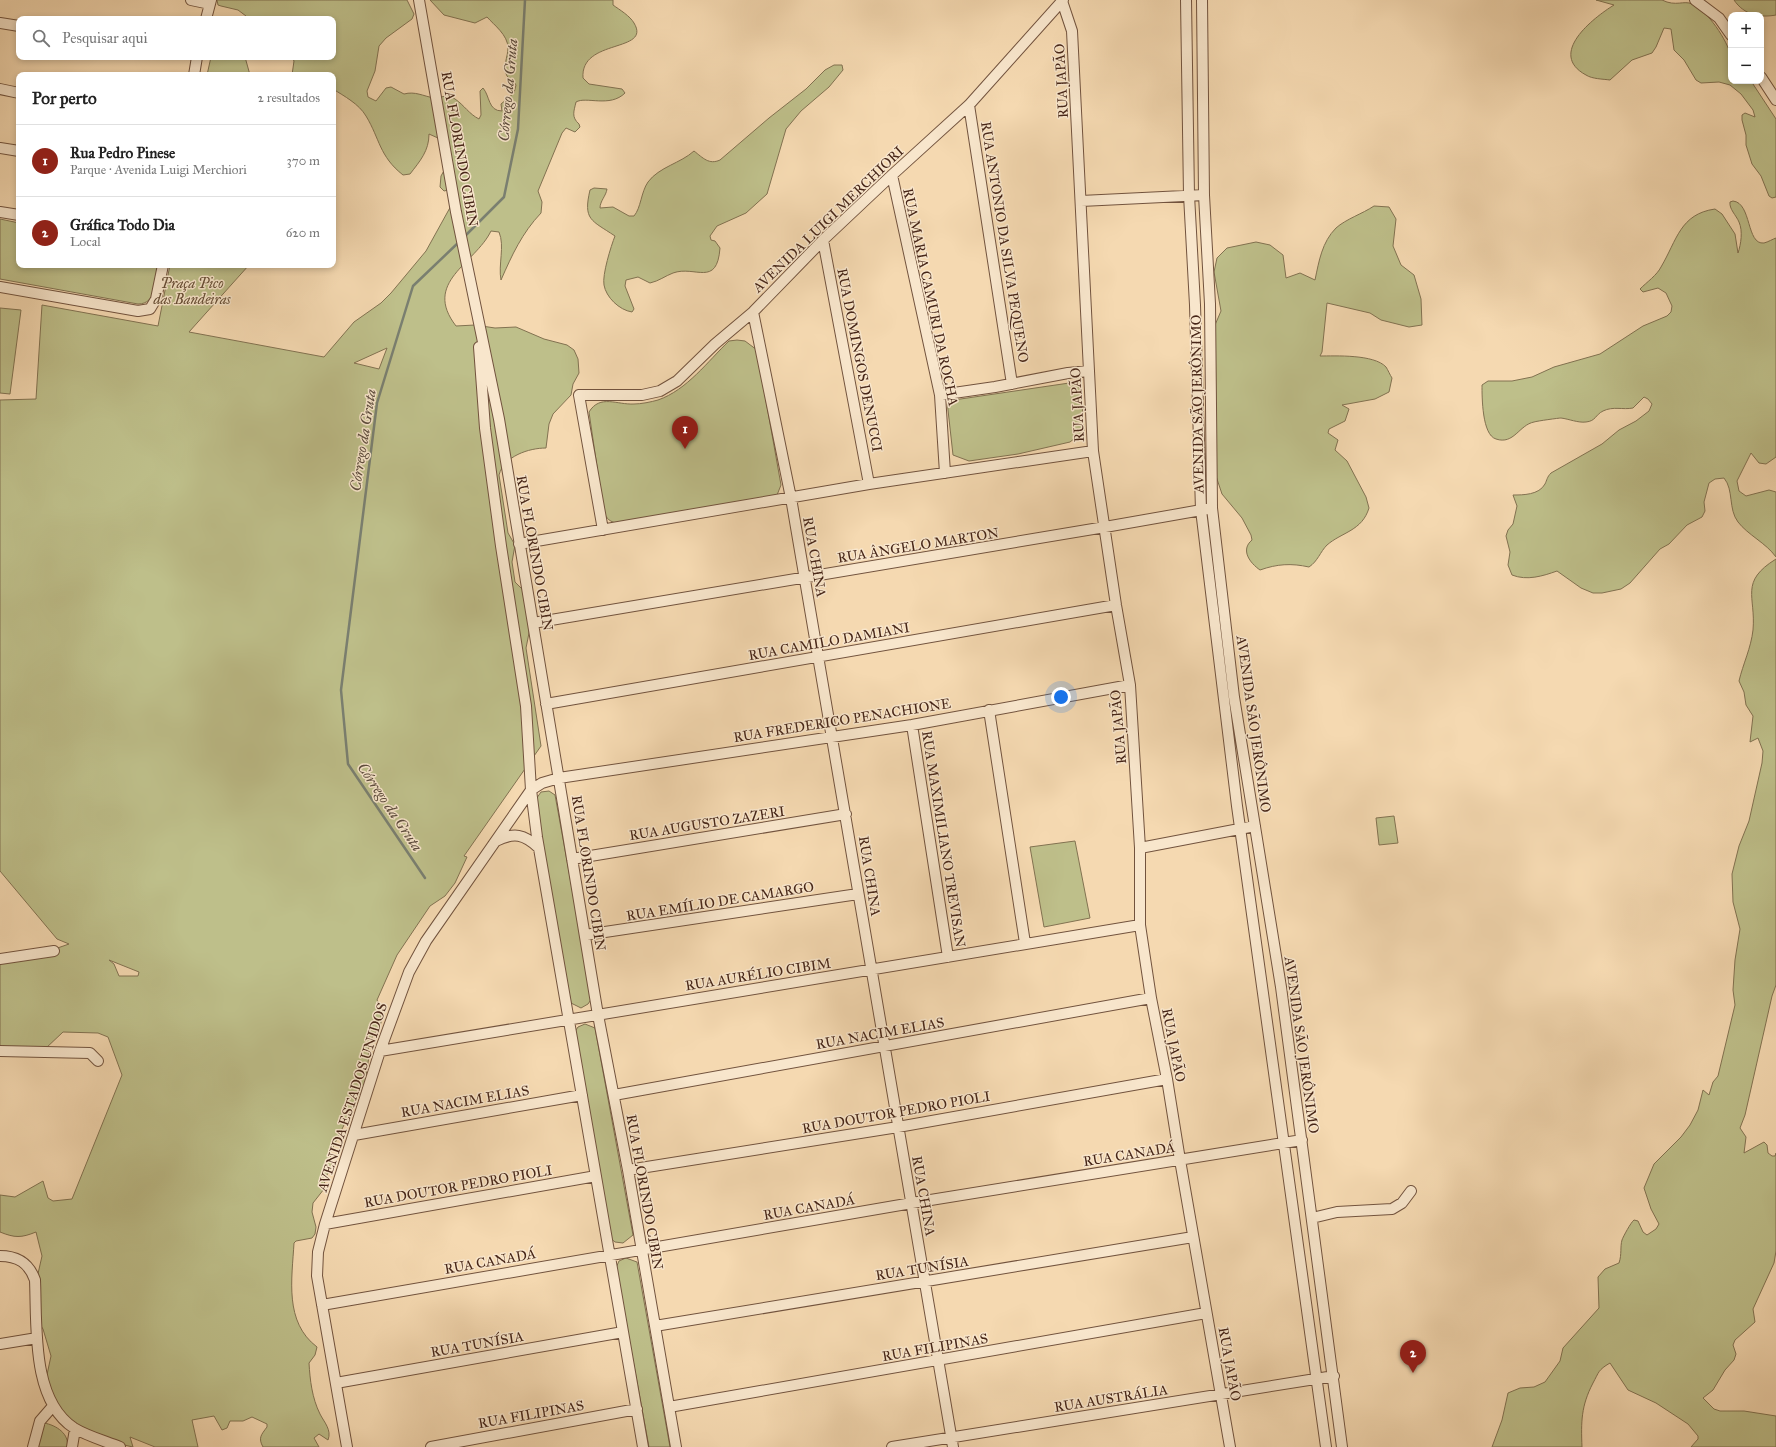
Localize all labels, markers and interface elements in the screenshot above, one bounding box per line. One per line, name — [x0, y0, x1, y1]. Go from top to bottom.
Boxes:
map controls — [1728, 12, 1764, 84]
button: + — [1728, 12, 1764, 48]
search box — [16, 16, 336, 60]
icon: search — [30, 27, 52, 49]
text: Pesquisar aqui — [62, 29, 148, 47]
water label: Córrego da Gruta — [495, 38, 521, 142]
street label: RUA JAPÃO — [1050, 43, 1073, 119]
button: − — [1728, 48, 1764, 84]
street label: RUA FLORINDO CIBIN — [437, 70, 482, 228]
text: Por perto — [32, 88, 97, 109]
text: 2 resultados — [257, 90, 320, 106]
street label: RUA ANTONIO DA SILVA PEQUENO — [977, 120, 1032, 364]
street label: AVENIDA LUIGI MERCHIORI — [749, 143, 907, 297]
text: Rua Pedro Pinese — [70, 144, 175, 162]
text: 1 — [42, 153, 48, 169]
text: 370 m — [287, 153, 320, 169]
text: Parque · Avenida Luigi Merchiori — [70, 162, 247, 178]
street label: RUA MARIA CAMURI DA ROCHA — [899, 187, 962, 408]
text: Gráfica Todo Dia — [70, 216, 175, 234]
text: 2 — [42, 225, 48, 241]
text: 620 m — [286, 225, 320, 241]
text: Local — [70, 234, 101, 250]
street label: RUA DOMINGOS DENUCCI — [833, 267, 886, 453]
park label: Praça Pico das Bandeiras — [152, 275, 232, 308]
street label: AVENIDA SÃO JERÔNIMO — [1186, 315, 1209, 494]
street label: RUA JAPÃO — [1066, 367, 1089, 443]
water label: Córrego da Gruta — [346, 388, 380, 492]
pin: 1 — [672, 416, 698, 449]
street label: RUA FLORINDO CIBIN — [512, 474, 557, 632]
street label: RUA CHINA — [799, 516, 830, 599]
street label: RUA ÂNGELO MARTON — [836, 523, 1000, 567]
street label: RUA CAMILO DAMIANI — [747, 619, 911, 664]
street label: AVENIDA SÃO JERÔNIMO — [1232, 633, 1275, 814]
your location — [1051, 687, 1071, 707]
street label: RUA JAPÃO — [1106, 689, 1131, 765]
street label: RUA FREDERICO PENACHIONE — [732, 695, 952, 746]
street label: RUA MAXIMILIANO TREVISAN — [918, 730, 969, 949]
water label: Córrego da Gruta — [354, 759, 426, 855]
street label: RUA FLORINDO CIBIN — [568, 794, 609, 952]
street label: RUA AUGUSTO ZAZERI — [628, 803, 786, 844]
street label: RUA CHINA — [855, 835, 884, 918]
street label: RUA EMÍLIO DE CAMARGO — [625, 876, 815, 925]
street label: RUA AURÉLIO CIBIM — [684, 953, 832, 994]
street label: AVENIDA SÃO JERÔNIMO — [1280, 954, 1323, 1135]
street label: AVENIDA ESTADOS UNIDOS — [314, 1001, 391, 1195]
street label: RUA JAPÃO — [1157, 1007, 1190, 1084]
street label: RUA NACIM ELIAS — [815, 1014, 946, 1053]
street label: RUA NACIM ELIAS — [400, 1082, 531, 1121]
street label: RUA DOUTOR PEDRO PIOLI — [801, 1088, 992, 1137]
street label: RUA FLORINDO CIBIN — [622, 1113, 667, 1271]
street label: RUA CANADÁ — [1082, 1137, 1177, 1170]
street label: RUA CHINA — [908, 1155, 939, 1238]
street label: RUA DOUTOR PEDRO PIOLI — [363, 1162, 554, 1211]
street label: RUA CANADÁ — [762, 1189, 857, 1224]
street label: RUA CANADÁ — [443, 1243, 538, 1278]
street label: RUA TUNÍSIA — [874, 1251, 971, 1284]
street label: RUA TUNÍSIA — [429, 1326, 526, 1361]
street label: RUA JAPÃO — [1214, 1326, 1245, 1403]
street label: RUA FILIPINAS — [881, 1330, 989, 1365]
pin: 2 — [1400, 1340, 1426, 1373]
street label: RUA AUSTRÁLIA — [1053, 1379, 1170, 1416]
street label: RUA FILIPINAS — [477, 1397, 585, 1432]

